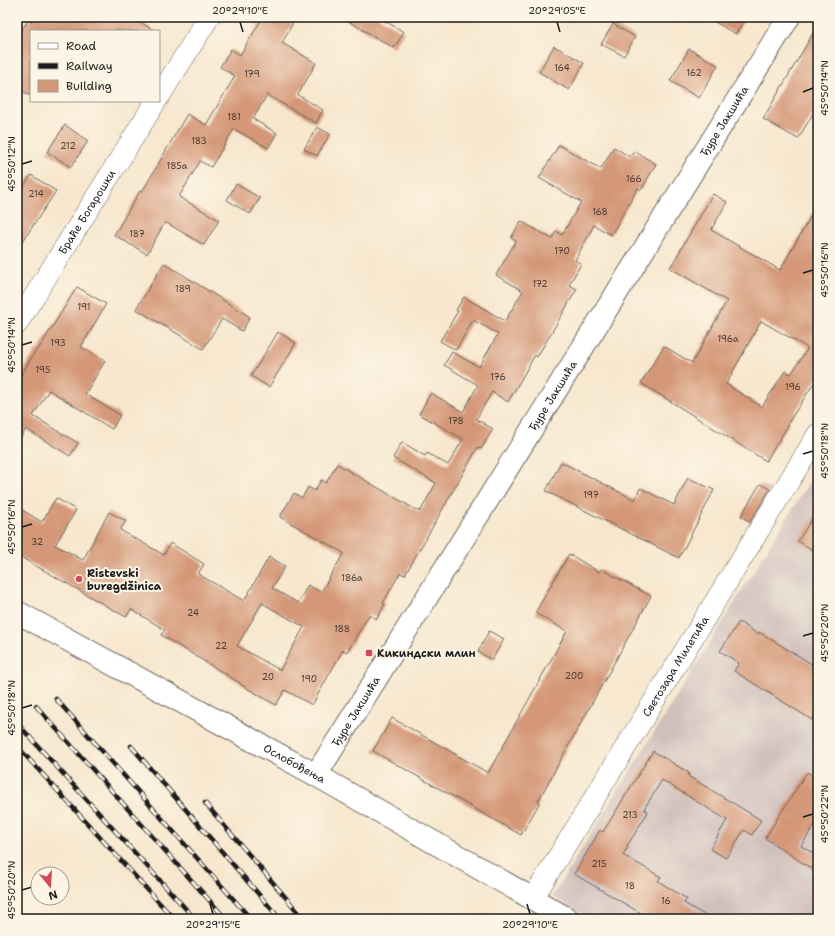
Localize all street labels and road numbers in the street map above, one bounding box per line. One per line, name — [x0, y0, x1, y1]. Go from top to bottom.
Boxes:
street label: Ђуре Јакшића — [697, 83, 752, 159]
street label: Браће Богарошки — [55, 167, 119, 257]
street label: Ђуре Јакшића — [525, 358, 581, 434]
street label: Светозара Милетића — [639, 613, 712, 720]
street label: Ђуре Јакшића — [328, 673, 384, 750]
street label: Ослобођења — [261, 741, 328, 787]

